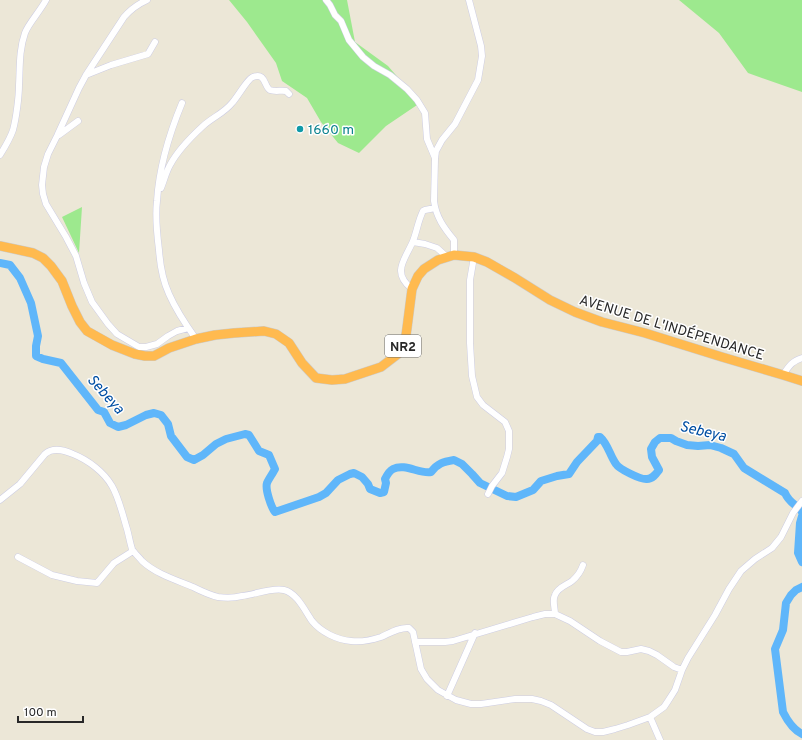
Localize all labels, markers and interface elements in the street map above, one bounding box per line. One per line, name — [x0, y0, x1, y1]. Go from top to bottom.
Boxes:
place label: 1660 m — [308, 122, 354, 139]
marker: 1660 m — [295, 124, 305, 134]
street label: AVENUE DE L'INDÉPENDANCE — [577, 291, 766, 365]
road number: NR2 — [385, 335, 421, 357]
water label: Sebeya — [82, 371, 128, 419]
water label: Sebeya — [678, 418, 728, 447]
scale bar — [18, 698, 83, 724]
text: 100 m — [24, 705, 57, 721]

